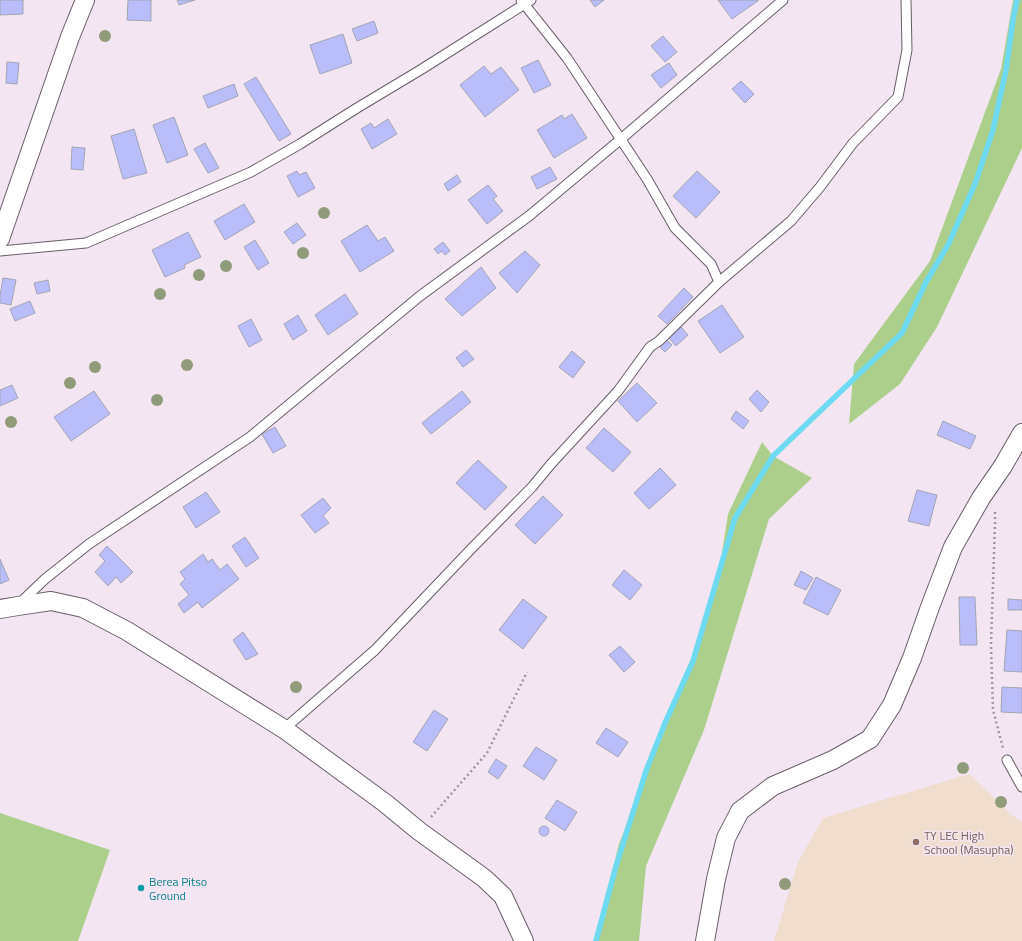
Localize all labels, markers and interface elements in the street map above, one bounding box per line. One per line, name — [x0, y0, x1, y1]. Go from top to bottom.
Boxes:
place label: TY LEC High School (Masupha) — [924, 826, 1013, 859]
marker: TY LEC High School (Masupha) — [911, 837, 921, 847]
place label: Berea Pitso Ground — [149, 872, 207, 905]
marker: Berea Pitso Ground — [136, 883, 146, 893]

